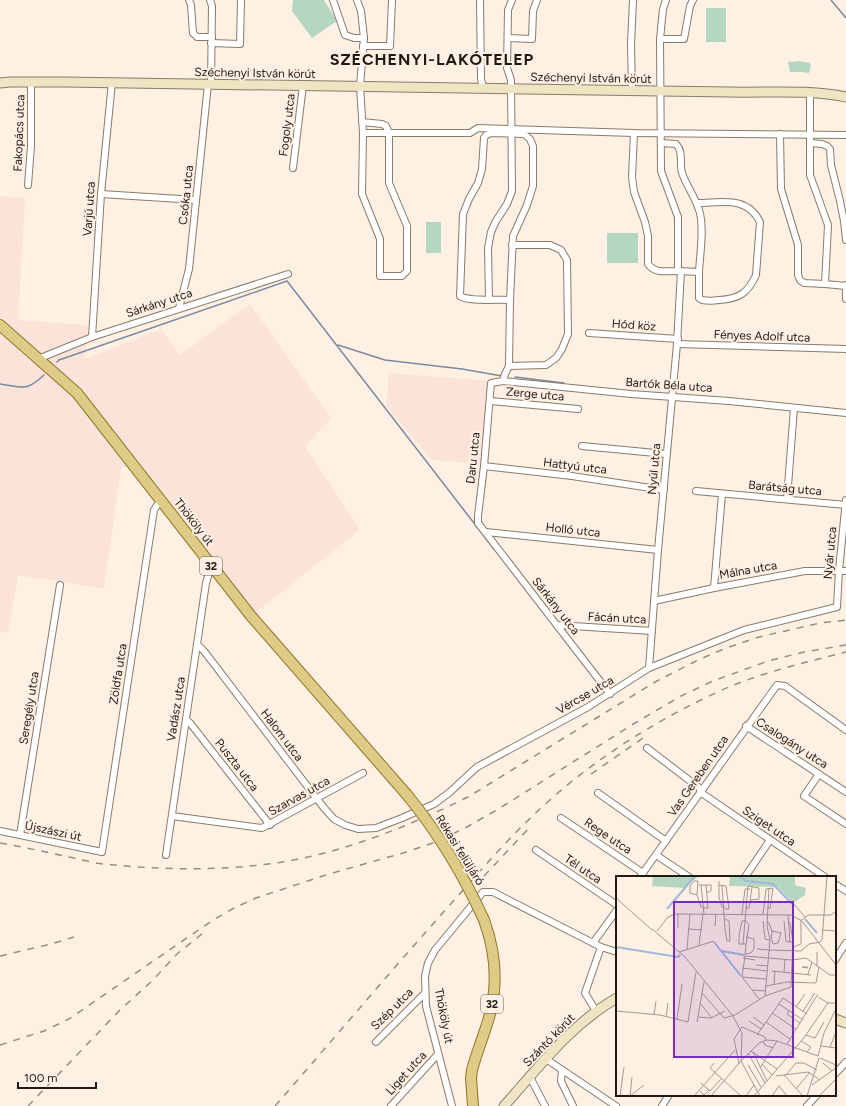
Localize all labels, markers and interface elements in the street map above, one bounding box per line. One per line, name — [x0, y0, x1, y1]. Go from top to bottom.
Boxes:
district label: SZÉCHENYI-LAKÓTELEP — [330, 50, 534, 69]
street label: Széchenyi István körút — [194, 65, 316, 81]
street label: Széchenyi István körút — [530, 70, 652, 86]
street label: Fogoly utca — [276, 93, 298, 157]
street label: Fakopács utca — [11, 94, 27, 172]
street label: Csóka utca — [176, 165, 196, 225]
street label: Varjú utca — [80, 181, 98, 237]
street label: Sárkány utca — [124, 286, 194, 320]
street label: Hód köz — [611, 316, 657, 334]
street label: Fényes Adolf utca — [713, 327, 811, 345]
street label: Bartók Béla utca — [625, 375, 713, 395]
street label: Zerge utca — [505, 384, 565, 404]
street label: Daru utca — [463, 431, 483, 485]
street label: Nyúl utca — [645, 443, 663, 495]
street label: Hattyú utca — [542, 455, 608, 477]
street label: Barátság utca — [748, 478, 822, 498]
street label: Thököly út — [171, 496, 217, 549]
street label: Holló utca — [545, 520, 601, 540]
street label: Nyár utca — [821, 526, 839, 580]
road number: 32 — [200, 557, 222, 575]
street label: Málna utca — [718, 558, 778, 582]
street label: Sárkány utca — [529, 574, 583, 638]
street label: Fácán utca — [587, 609, 647, 627]
street label: Zöldfa utca — [106, 642, 130, 706]
street label: Seregély utca — [16, 670, 42, 746]
street label: Vércse utca — [554, 673, 616, 717]
street label: Vadász utca — [164, 676, 188, 742]
street label: Halom utca — [258, 706, 306, 764]
street label: Csalogány utca — [753, 715, 831, 771]
street label: Vas Gereben utca — [665, 733, 731, 819]
street label: Puszta utca — [212, 736, 262, 794]
street label: Szarvas utca — [266, 773, 332, 819]
street label: Sziget utca — [740, 803, 798, 849]
street label: Rékasi felüljáró — [433, 812, 487, 888]
street label: Rege utca — [582, 815, 634, 857]
street label: Újszászi út — [23, 818, 83, 844]
street label: Tél utca — [562, 851, 604, 887]
inset map — [616, 876, 836, 1096]
street label: Szép utca — [368, 985, 416, 1033]
street label: Thököly út — [432, 987, 456, 1045]
road number: 32 — [481, 995, 503, 1013]
street label: Szántó körút — [520, 1010, 578, 1069]
street label: Liget utca — [383, 1048, 429, 1098]
scale bar — [18, 1064, 96, 1090]
text: 100 m — [24, 1071, 58, 1085]

